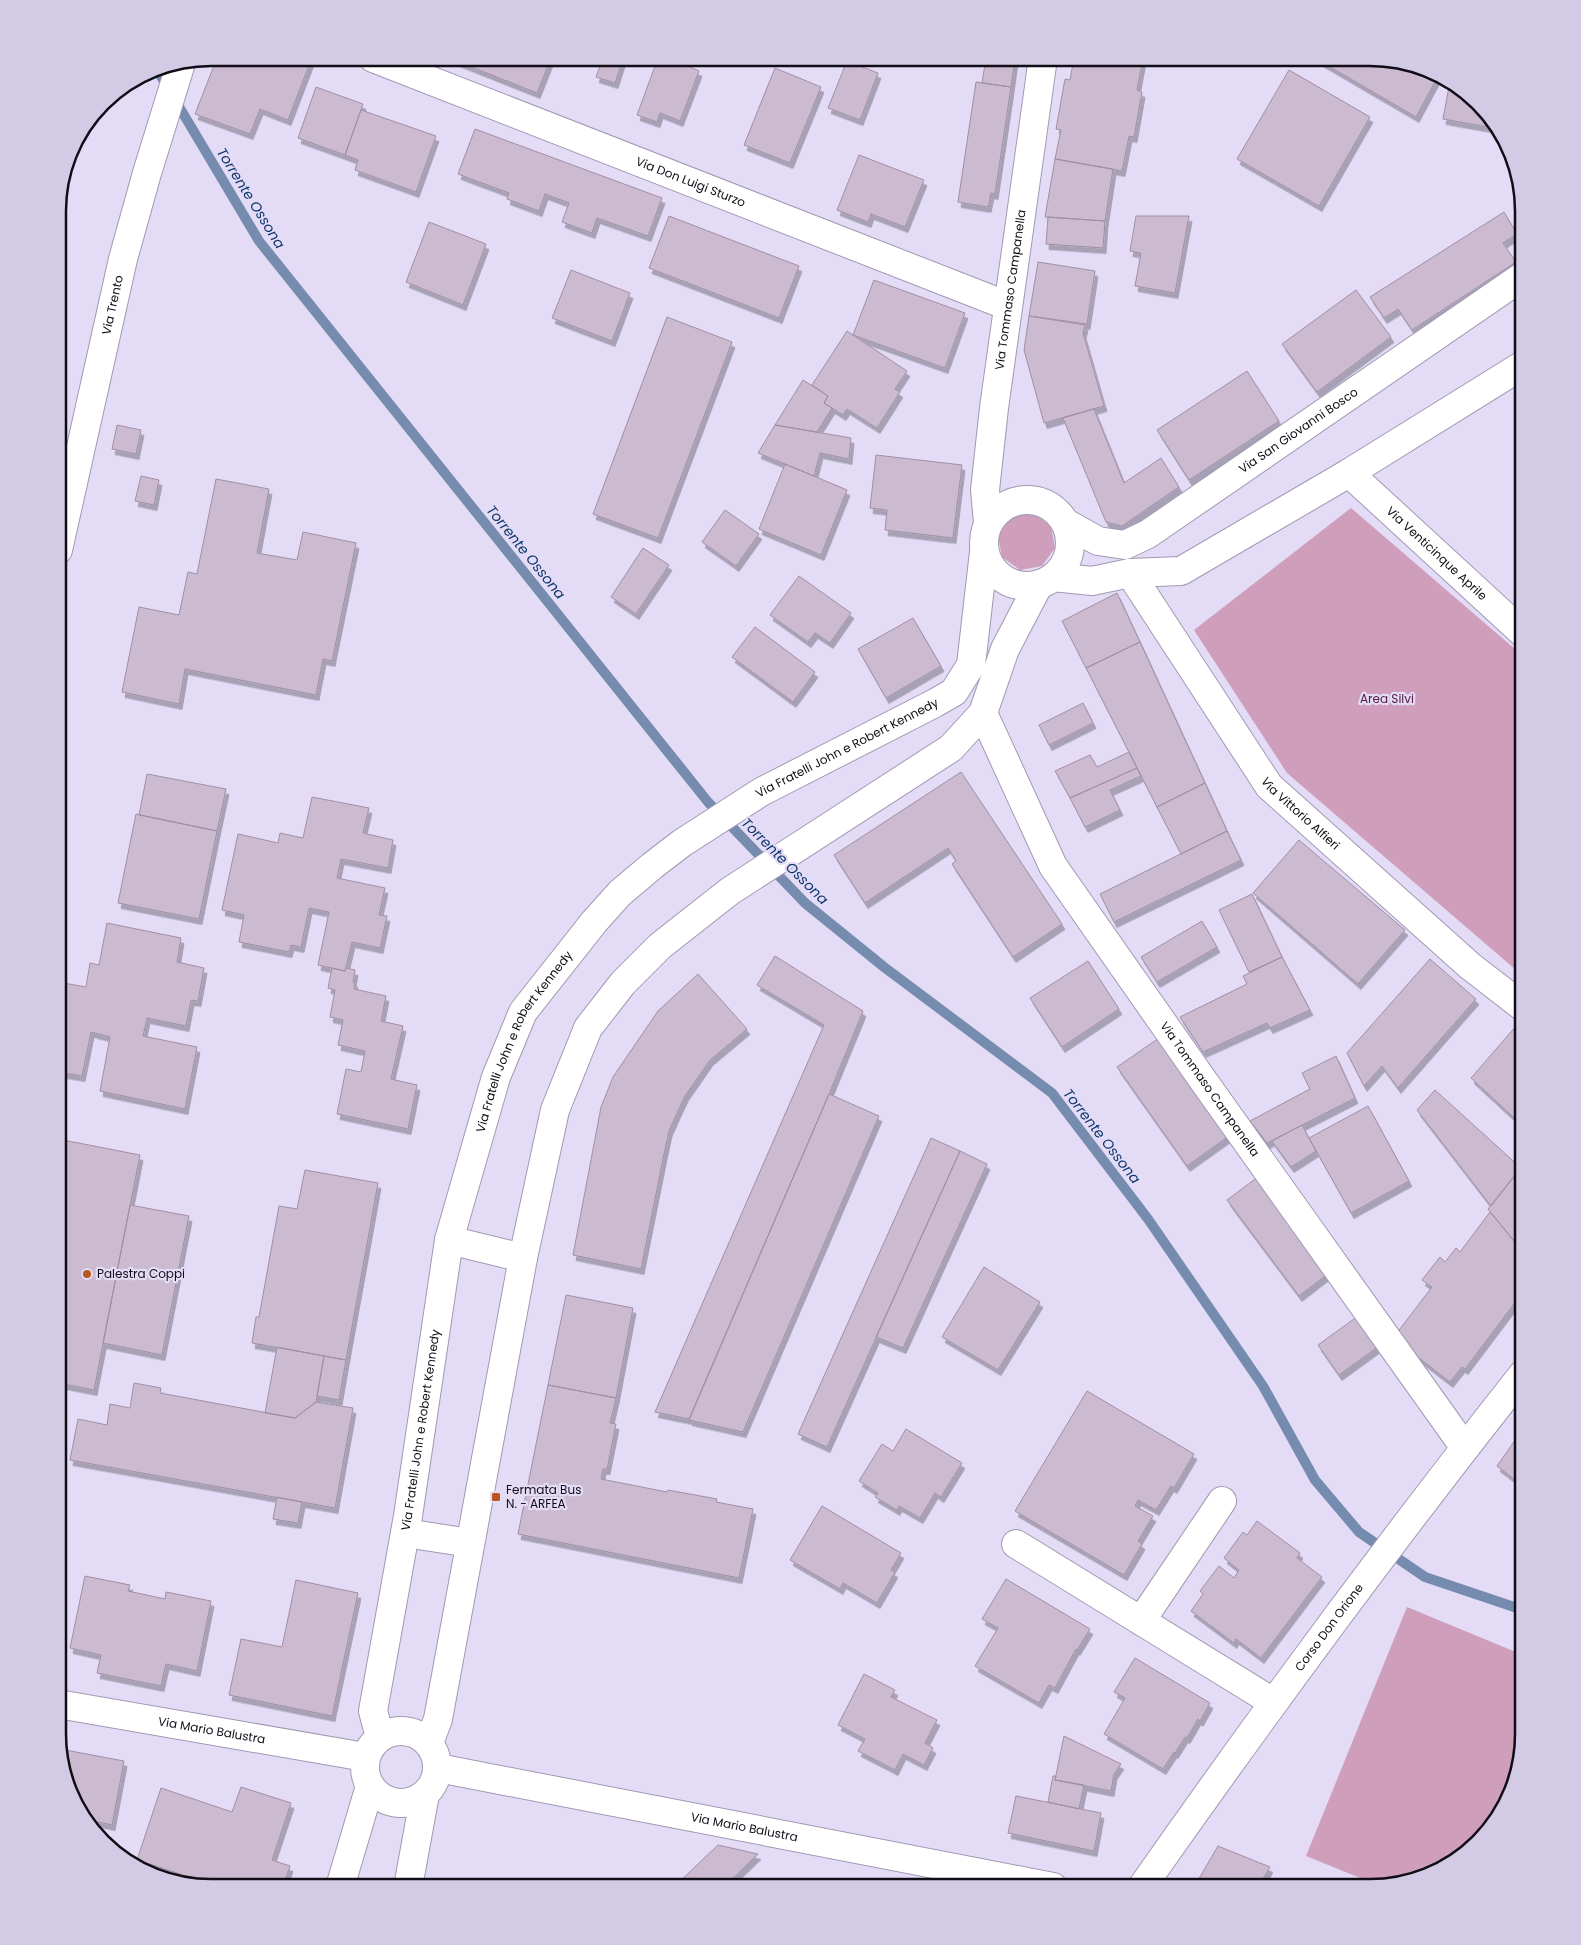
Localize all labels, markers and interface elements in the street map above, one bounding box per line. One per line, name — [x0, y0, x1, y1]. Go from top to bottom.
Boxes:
water label: Torrente Ossona — [212, 144, 290, 253]
street label: Via Don Luigi Sturzo — [634, 153, 748, 211]
street label: Via Tommaso Campanella — [990, 208, 1030, 371]
street label: Via Trento — [97, 273, 127, 336]
street label: Via San Giovanni Bosco — [1235, 383, 1361, 477]
water label: Torrente Ossona — [482, 501, 570, 604]
street label: Via Venticinque Aprile — [1383, 502, 1491, 604]
park label: Area Silvi — [1360, 690, 1414, 707]
street label: Via Fratelli John e Robert Kennedy — [752, 694, 941, 801]
street label: Via Vittorio Alfieri — [1257, 774, 1344, 854]
water label: Torrente Ossona — [737, 813, 833, 909]
street label: Via Fratelli John e Robert Kennedy — [471, 947, 576, 1134]
street label: Via Tommaso Campanella — [1157, 1018, 1264, 1160]
water label: Torrente Ossona — [1059, 1084, 1146, 1188]
place label: Palestra Coppi — [97, 1265, 185, 1282]
marker: Palestra Coppi — [81, 1268, 93, 1280]
street label: Via Fratelli John e Robert Kennedy — [397, 1328, 444, 1532]
place label: Fermata Bus N. - ARFEA — [506, 1481, 581, 1512]
marker: Fermata Bus N. - ARFEA — [490, 1491, 502, 1503]
street label: Corso Don Orione — [1291, 1580, 1367, 1675]
street label: Via Mario Balustra — [157, 1712, 267, 1748]
street label: Via Mario Balustra — [689, 1808, 799, 1845]

